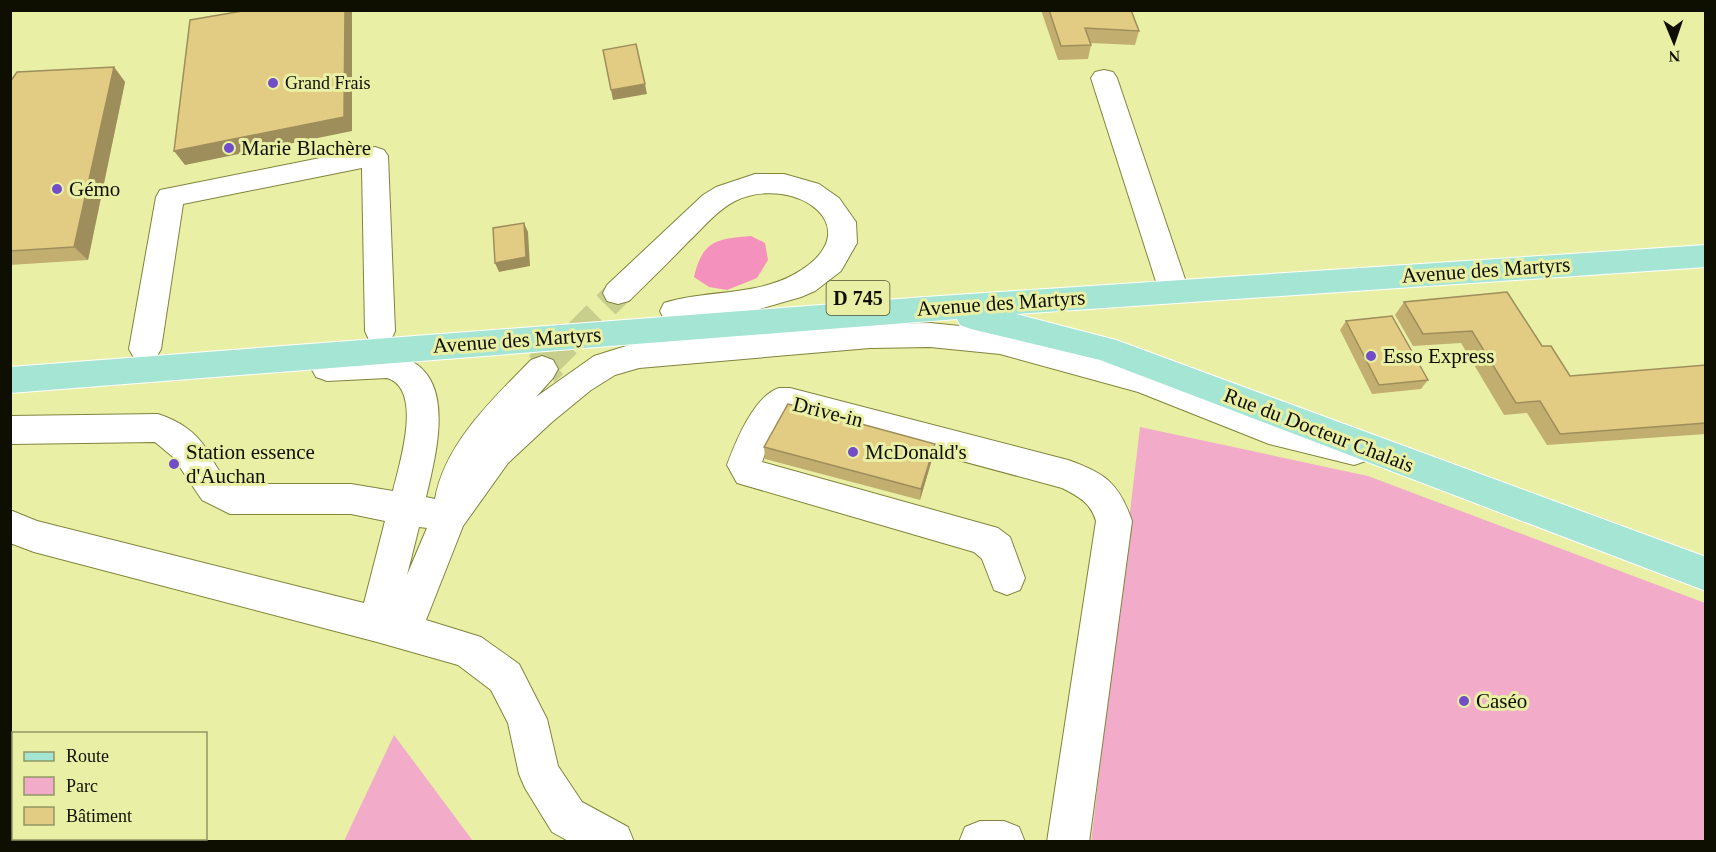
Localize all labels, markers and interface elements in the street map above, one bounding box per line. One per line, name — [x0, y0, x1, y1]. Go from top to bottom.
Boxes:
north arrow — [1644, 12, 1704, 72]
text: N — [1668, 48, 1681, 65]
place label: Grand Frais — [285, 73, 370, 93]
marker: Grand Frais — [266, 76, 280, 90]
place label: Marie Blachère — [241, 136, 371, 160]
marker: Marie Blachère — [222, 141, 236, 155]
place label: Gémo — [69, 177, 120, 201]
marker: Gémo — [50, 182, 64, 196]
street label: Avenue des Martyrs — [1401, 252, 1571, 288]
road number: D 745 — [826, 281, 890, 315]
street label: Avenue des Martyrs — [916, 285, 1086, 321]
street label: Avenue des Martyrs — [432, 322, 602, 358]
place label: Esso Express — [1383, 344, 1494, 368]
marker: Esso Express — [1364, 349, 1378, 363]
street label: Rue du Docteur Chalais — [1221, 383, 1417, 477]
street label: Drive-in — [791, 392, 866, 432]
place label: Station essence d'Auchan — [186, 440, 315, 488]
place label: McDonald's — [865, 440, 967, 464]
marker: McDonald's — [846, 445, 860, 459]
marker: Station essence d'Auchan — [167, 457, 181, 471]
place label: Caséo — [1476, 689, 1527, 713]
marker: Caséo — [1457, 694, 1471, 708]
legend — [12, 732, 207, 840]
text: Route — [66, 746, 109, 766]
text: Parc — [66, 776, 98, 796]
text: Bâtiment — [66, 806, 132, 826]

